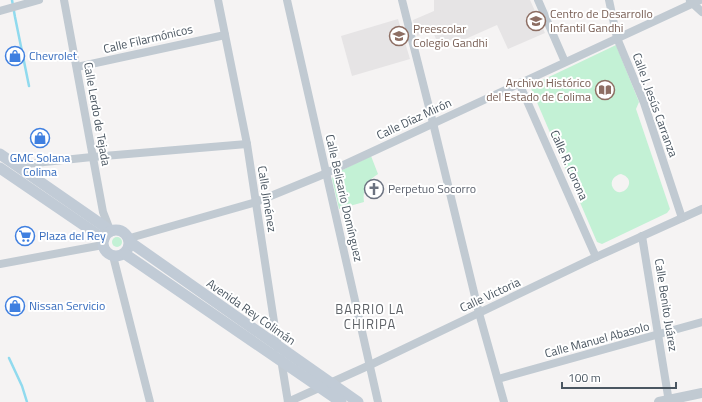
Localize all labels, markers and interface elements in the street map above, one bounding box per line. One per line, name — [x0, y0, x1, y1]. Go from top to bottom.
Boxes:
place label: Centro de Desarrollo Infantil Gandhi — [550, 4, 653, 37]
school or university icon: Centro de Desarrollo Infantil Gandhi — [525, 10, 547, 32]
street label: Calle Filarmónicos — [101, 19, 195, 58]
place label: Preescolar Colegio Gandhi — [413, 19, 488, 52]
school or university icon: Preescolar Colegio Gandhi — [388, 25, 410, 47]
shop icon: Chevrolet — [4, 45, 26, 67]
place label: Chevrolet — [29, 46, 78, 65]
street label: Calle J. Jesús Carranza — [628, 50, 683, 160]
street label: Calle Lerdo de Tejada — [79, 60, 116, 167]
place label: Archivo Histórico del Estado de Colima — [486, 73, 591, 106]
library icon: Archivo Histórico del Estado de Colima — [594, 79, 616, 101]
street label: Calle Díaz Mirón — [373, 93, 454, 144]
shop icon: GMC Solana Colima — [29, 127, 51, 149]
street label: Calle R. Corona — [546, 127, 593, 203]
street label: Calle Belisario Domínguez — [321, 132, 368, 263]
place label: GMC Solana Colima — [10, 148, 70, 181]
street label: Calle Jiménez — [253, 164, 282, 233]
church icon: Perpetuo Socorro — [363, 178, 385, 200]
place label: Perpetuo Socorro — [388, 179, 476, 198]
supermarket icon: Plaza del Rey — [14, 225, 36, 247]
place label: Plaza del Rey — [39, 226, 106, 245]
street label: Calle Benito Juárez — [650, 257, 683, 353]
street label: Calle Victoria — [456, 272, 523, 317]
street label: Avenida Rey Colimán — [203, 274, 300, 349]
shop icon: Nissan Servicio — [4, 295, 26, 317]
place label: Nissan Servicio — [29, 296, 105, 315]
district label: BARRIO LA CHIRIPA — [335, 299, 405, 334]
street label: Calle Manuel Abasolo — [542, 316, 651, 363]
scale bar — [562, 364, 676, 390]
text: 100 m — [568, 368, 601, 387]

